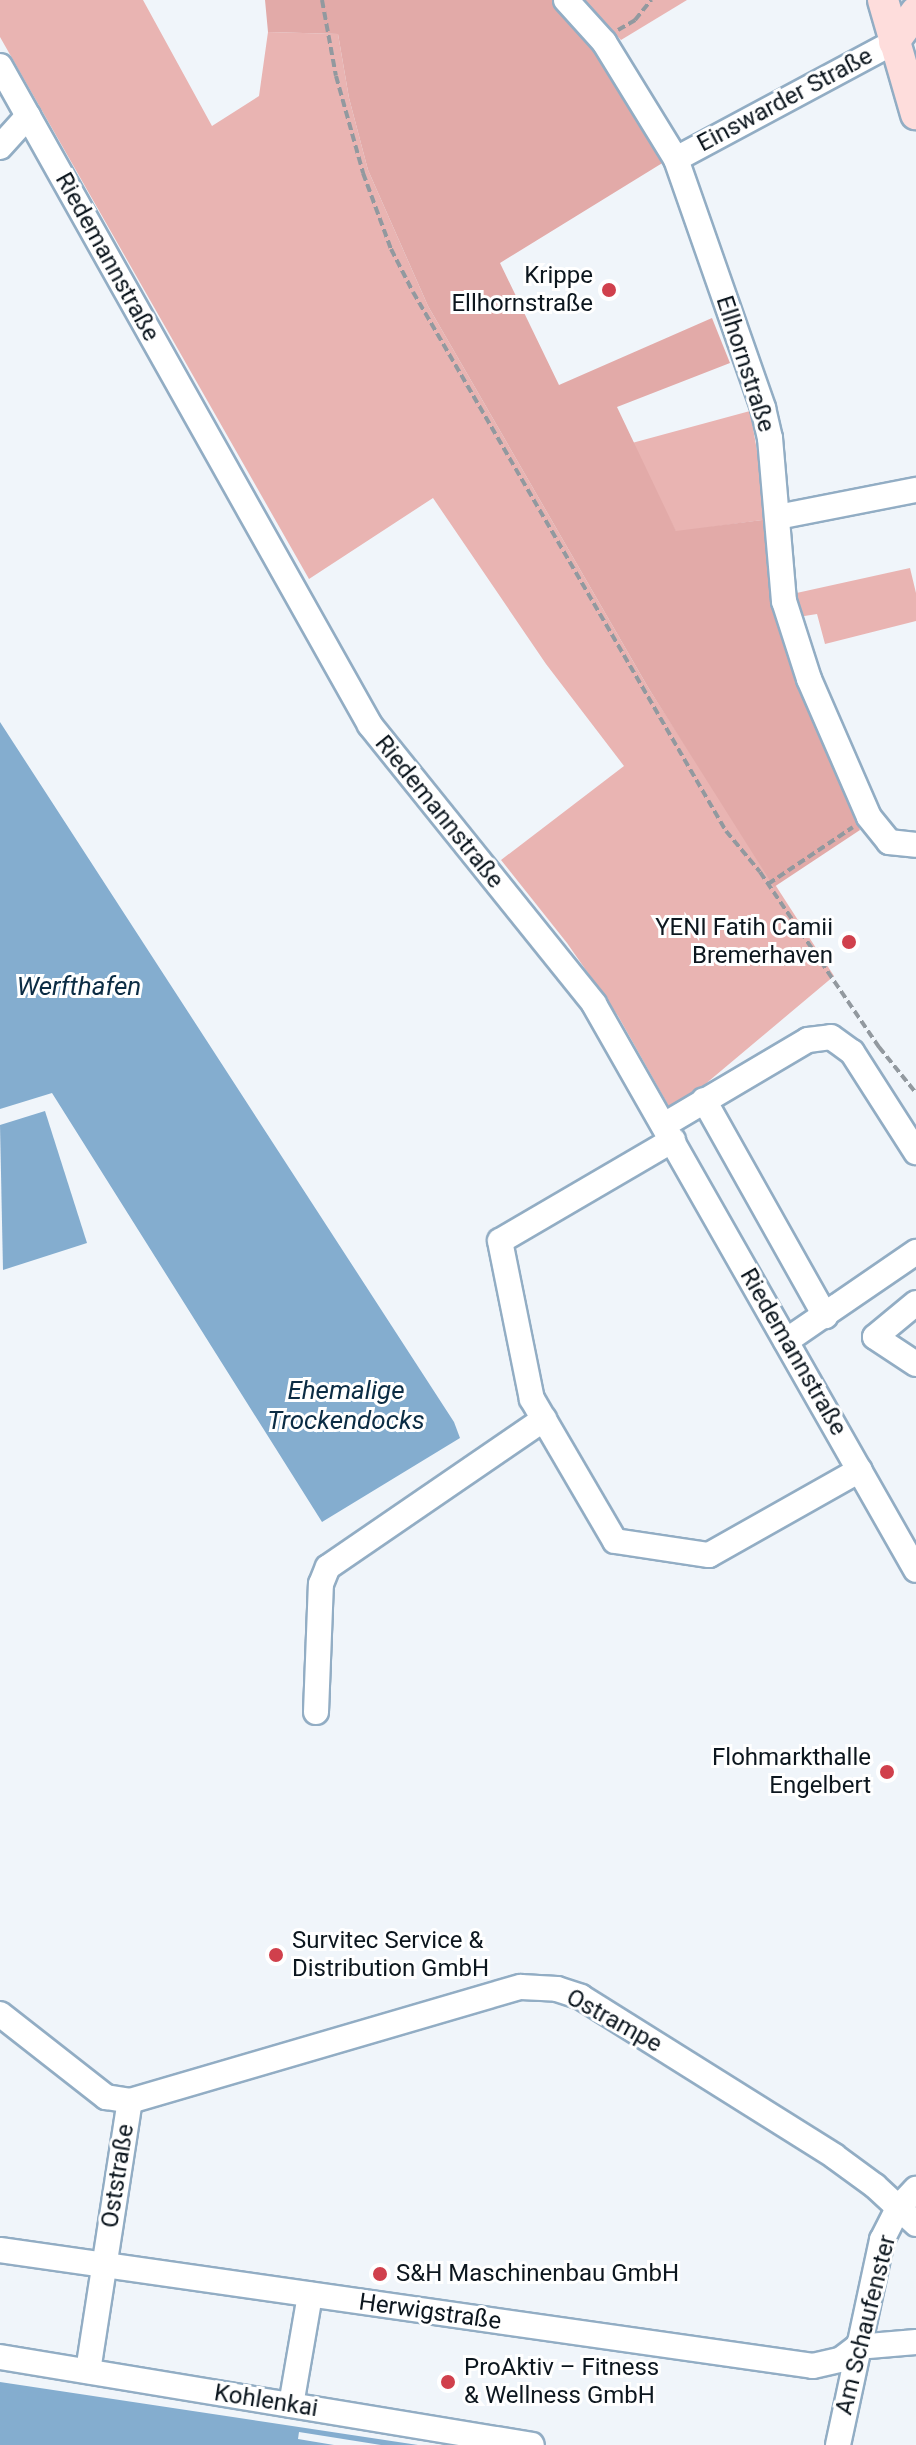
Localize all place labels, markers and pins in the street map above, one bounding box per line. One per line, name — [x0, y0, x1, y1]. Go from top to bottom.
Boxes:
place label: Krippe Ellhornstraße — [451, 262, 593, 318]
marker: Krippe Ellhornstraße — [600, 281, 618, 299]
place label: YENI Fatih Camii Bremerhaven — [655, 914, 833, 970]
marker: YENI Fatih Camii Bremerhaven — [840, 933, 858, 951]
place label: Flohmarkthalle Engelbert — [712, 1744, 871, 1800]
marker: Flohmarkthalle Engelbert — [878, 1763, 896, 1781]
place label: Survitec Service & Distribution GmbH — [292, 1927, 489, 1983]
marker: Survitec Service & Distribution GmbH — [267, 1946, 285, 1964]
place label: S&H Maschinenbau GmbH — [396, 2260, 679, 2288]
marker: S&H Maschinenbau GmbH — [371, 2265, 389, 2283]
place label: ProAktiv – Fitness & Wellness GmbH — [464, 2354, 659, 2410]
marker: ProAktiv – Fitness & Wellness GmbH — [439, 2373, 457, 2391]

